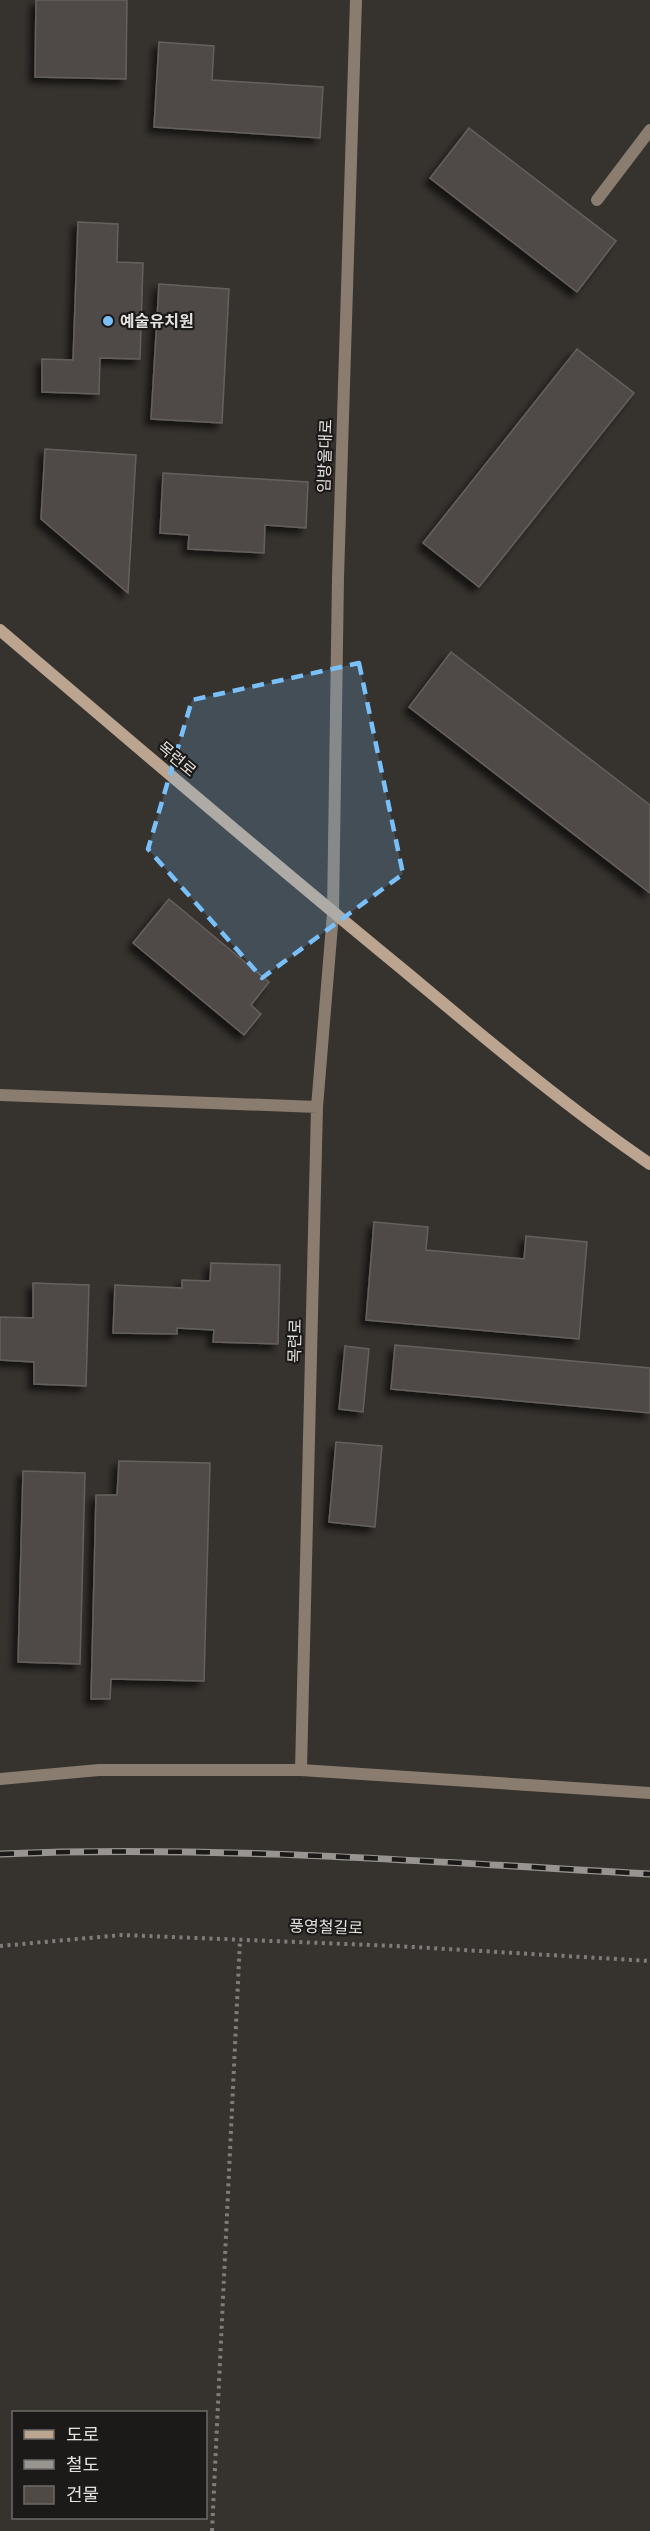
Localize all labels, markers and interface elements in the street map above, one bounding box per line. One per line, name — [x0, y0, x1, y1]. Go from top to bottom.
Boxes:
place label: 예술유치원 — [120, 312, 194, 331]
marker: 예술유치원 — [101, 314, 115, 328]
street label: 임방울대로 — [314, 419, 336, 493]
street label: 목련로 — [154, 738, 200, 781]
street label: 목련로 — [285, 1318, 305, 1363]
street label: 풍영철길로 — [289, 1916, 363, 1938]
legend — [12, 2411, 207, 2519]
text: 도로 — [66, 2424, 99, 2445]
text: 철도 — [66, 2454, 99, 2475]
text: 건물 — [66, 2484, 99, 2505]

